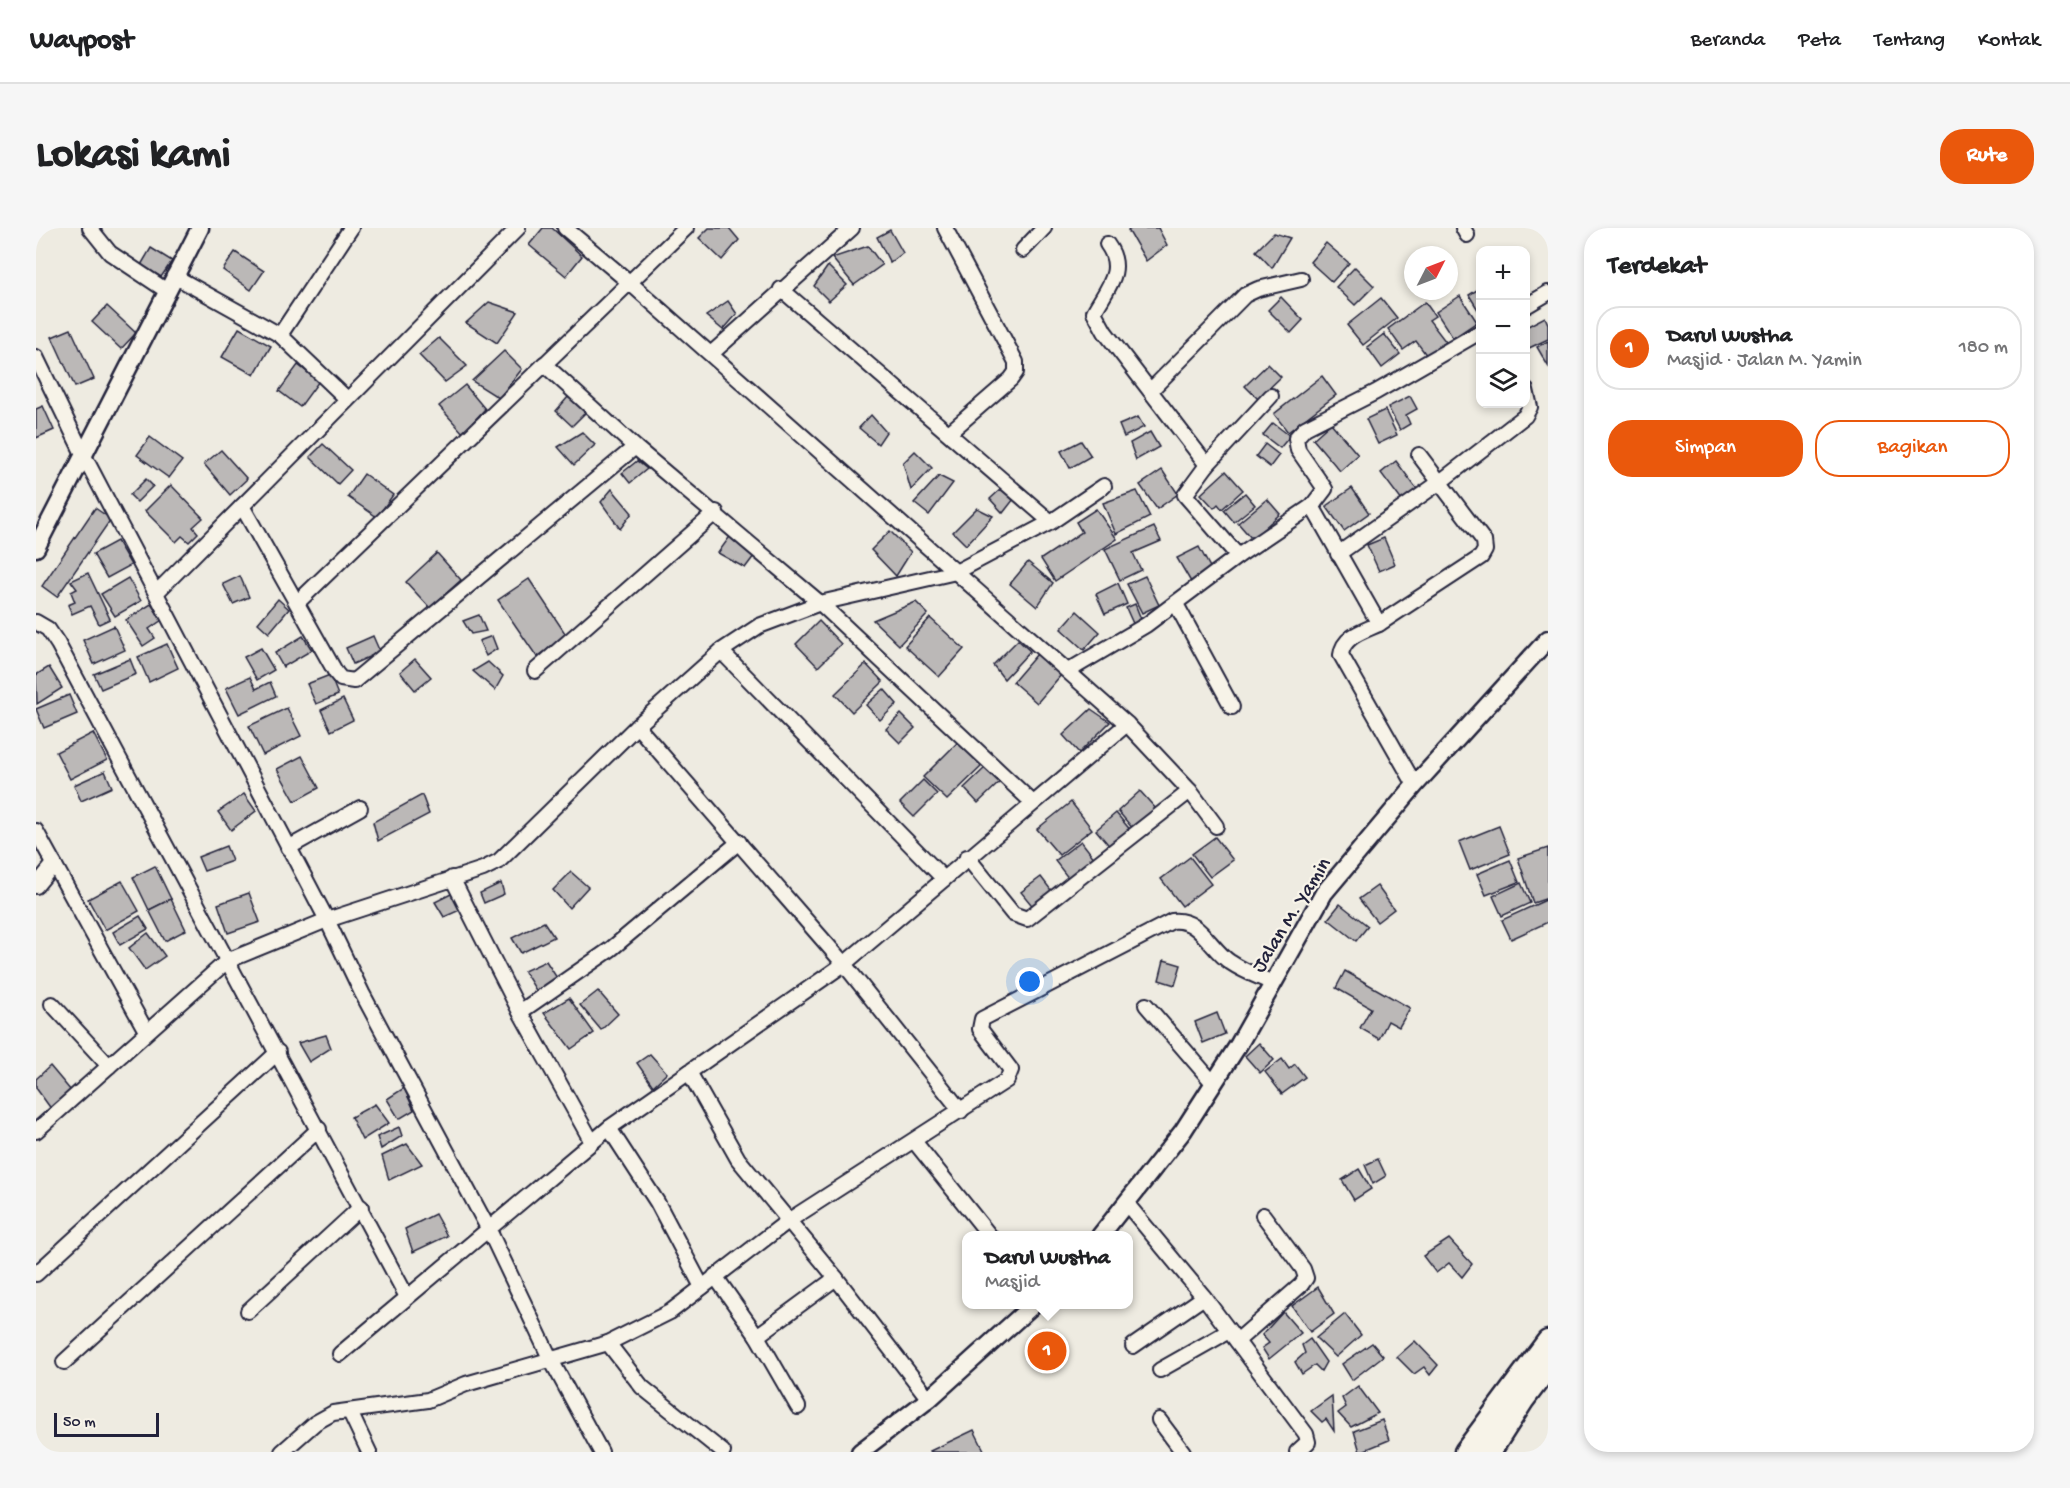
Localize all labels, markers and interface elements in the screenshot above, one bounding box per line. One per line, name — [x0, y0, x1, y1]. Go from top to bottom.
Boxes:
text: Waypost — [30, 25, 133, 58]
text: Beranda — [1691, 29, 1765, 54]
text: Peta — [1798, 29, 1841, 54]
text: Tentang — [1874, 29, 1945, 54]
text: Kontak — [1978, 29, 2040, 54]
button: Rute — [1940, 129, 2034, 184]
text: Lokasi kami — [36, 132, 231, 181]
north arrow — [1404, 246, 1458, 300]
map controls — [1476, 246, 1530, 408]
button: + — [1476, 246, 1530, 300]
text: Terdekat — [1608, 252, 1706, 283]
button: − — [1476, 300, 1530, 354]
text: Darul Wustha — [1667, 324, 1792, 350]
text: 1 — [1625, 337, 1634, 360]
text: 180 m — [1959, 337, 2008, 360]
text: Masjid · Jalan M. Yamin — [1667, 350, 1862, 373]
button: layers — [1476, 354, 1530, 408]
button: Simpan — [1608, 420, 1803, 477]
button: Bagikan — [1815, 420, 2010, 477]
street label: Jalan M. Yamin — [1248, 854, 1338, 978]
your location — [1015, 967, 1044, 996]
popup — [962, 1231, 1133, 1309]
text: Darul Wustha — [985, 1246, 1110, 1272]
text: Masjid — [985, 1272, 1039, 1295]
pin: 1 — [1028, 1328, 1066, 1374]
scale bar — [54, 1410, 159, 1438]
text: 50 m — [63, 1414, 96, 1433]

